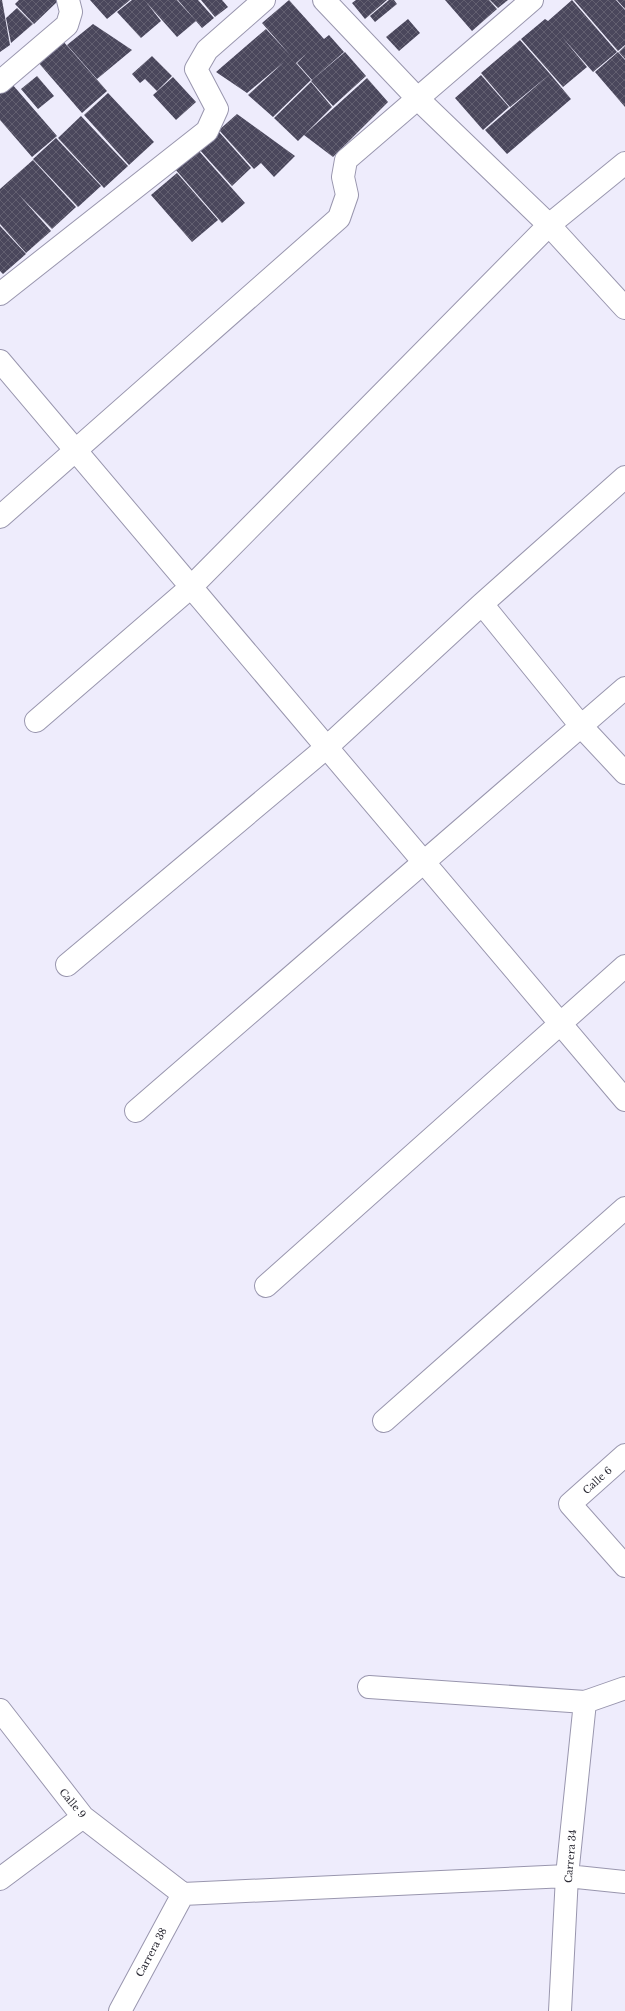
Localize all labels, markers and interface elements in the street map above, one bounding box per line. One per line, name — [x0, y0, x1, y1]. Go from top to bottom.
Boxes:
street label: Calle 6 — [580, 1464, 615, 1497]
street label: Calle 9 — [56, 1786, 89, 1821]
street label: Carrera 34 — [562, 1829, 579, 1883]
street label: Carrera 38 — [133, 1925, 170, 1979]

